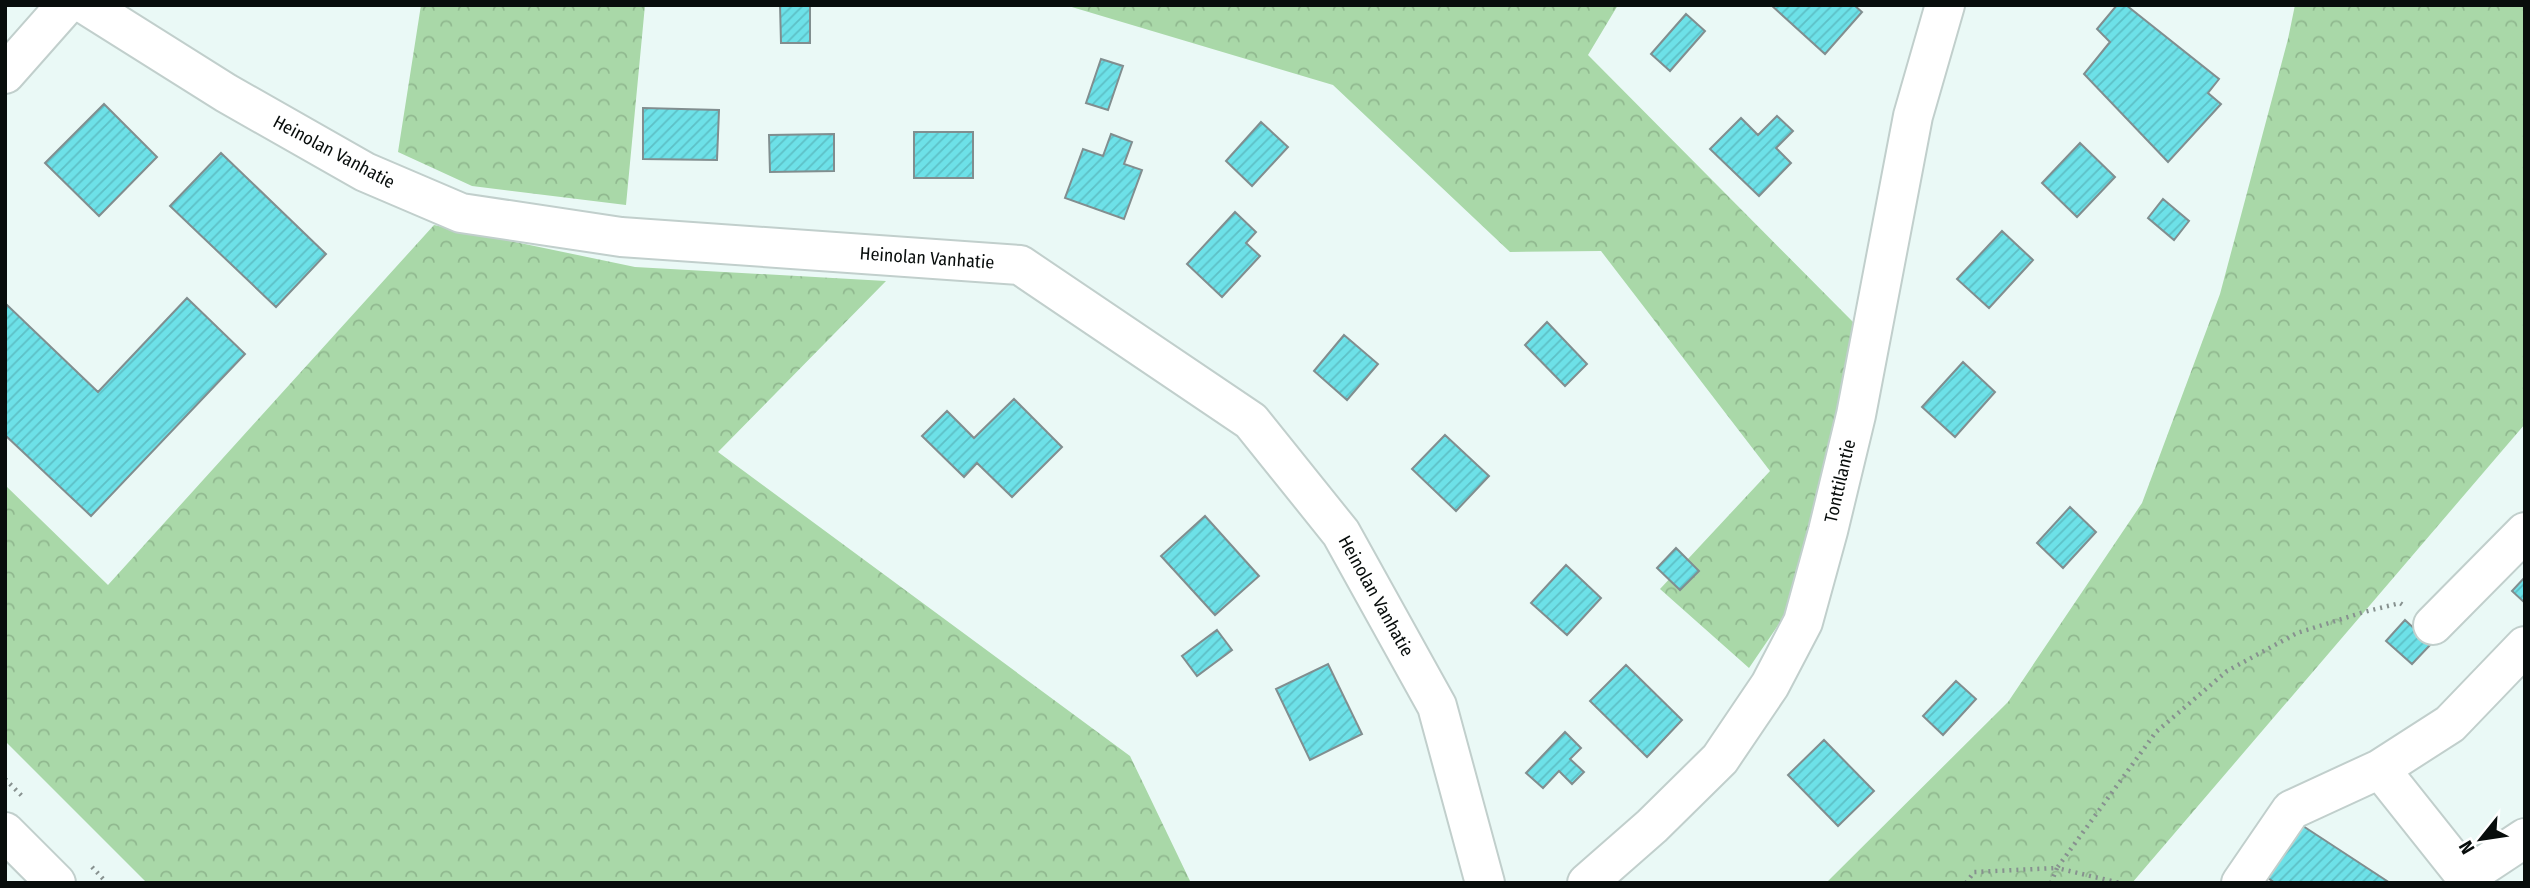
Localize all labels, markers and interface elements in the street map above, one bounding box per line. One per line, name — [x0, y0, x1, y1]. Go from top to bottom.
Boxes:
street label: Heinolan Vanhatie — [269, 111, 399, 193]
street label: Heinolan Vanhatie — [859, 242, 995, 274]
street label: Tonttilantie — [1820, 437, 1860, 525]
street label: Heinolan Vanhatie — [1334, 532, 1418, 660]
north arrow — [2446, 804, 2516, 874]
text: N — [2454, 837, 2480, 858]

